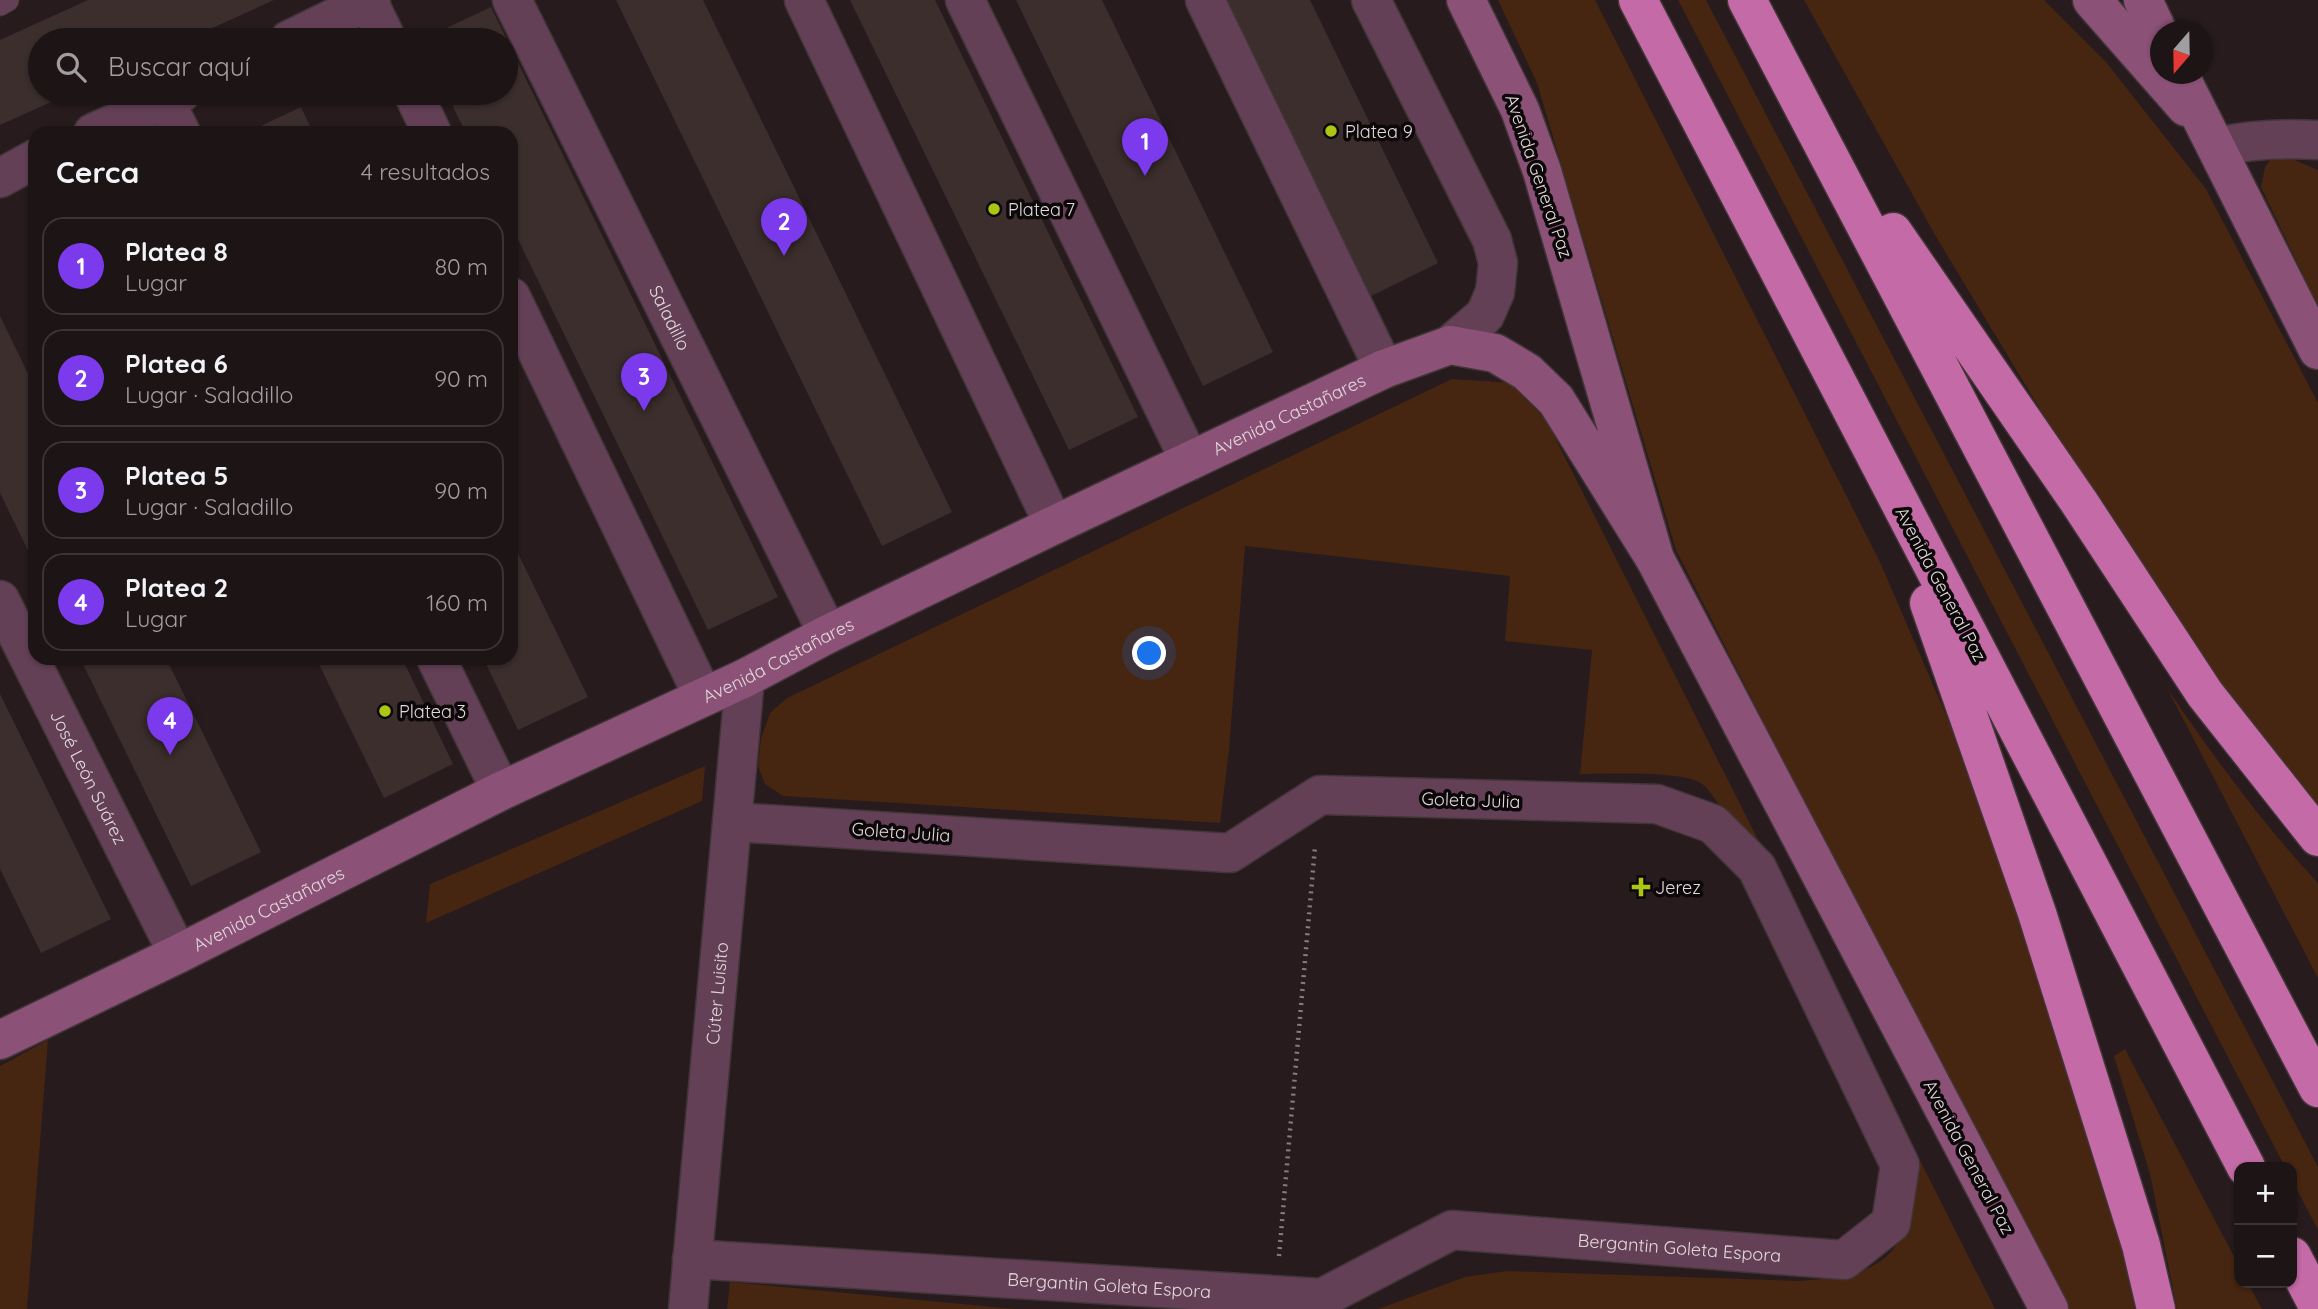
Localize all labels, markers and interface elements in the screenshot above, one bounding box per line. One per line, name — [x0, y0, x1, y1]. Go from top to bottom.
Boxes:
north arrow — [2150, 21, 2213, 84]
search box — [28, 28, 518, 105]
icon: search — [52, 48, 90, 86]
text: Buscar aquí — [108, 50, 250, 83]
street label: Avenida General Paz — [1500, 91, 1578, 261]
pin: 1 — [1122, 118, 1168, 176]
place label: Platea 9 — [1345, 120, 1413, 143]
marker: Platea 9 — [1323, 123, 1339, 139]
text: Cerca — [56, 153, 139, 191]
text: 4 resultados — [361, 157, 490, 186]
pin: 2 — [761, 198, 807, 256]
place label: Platea 7 — [1008, 198, 1075, 221]
marker: Platea 7 — [986, 201, 1002, 217]
text: Platea 8 — [125, 235, 228, 268]
text: 1 — [77, 252, 85, 281]
text: 80 m — [435, 252, 488, 281]
text: Lugar — [125, 268, 187, 297]
street label: Saladillo — [644, 281, 696, 354]
text: Platea 6 — [125, 347, 228, 380]
pin: 3 — [621, 353, 667, 411]
text: 2 — [74, 364, 88, 393]
text: 90 m — [434, 364, 488, 393]
street label: Avenida Castañares — [1209, 368, 1369, 460]
text: Lugar · Saladillo — [125, 380, 293, 409]
text: Platea 5 — [125, 459, 229, 492]
text: 3 — [75, 476, 87, 505]
text: 90 m — [434, 476, 488, 505]
text: Lugar · Saladillo — [125, 492, 293, 521]
street label: Avenida General Paz — [1891, 503, 1991, 665]
text: Platea 2 — [125, 571, 228, 604]
text: 4 — [74, 588, 88, 617]
text: 160 m — [426, 588, 488, 617]
text: Lugar — [125, 604, 187, 633]
street label: Avenida Castañares — [699, 612, 857, 708]
your location — [1132, 636, 1166, 670]
pin: 4 — [147, 697, 193, 755]
place label: Platea 3 — [399, 700, 466, 723]
marker: Platea 3 — [377, 703, 393, 719]
street label: José León Suárez — [46, 706, 132, 848]
street label: Goleta Julia — [1421, 787, 1521, 813]
street label: Goleta Julia — [851, 817, 951, 847]
street label: Avenida Castañares — [189, 861, 348, 956]
place label: Jerez — [1655, 876, 1701, 899]
marker: Jerez — [1633, 879, 1649, 895]
street label: Cúter Luisito — [700, 941, 733, 1046]
street label: Avenida General Paz — [1919, 1076, 2019, 1238]
map controls — [2234, 1162, 2297, 1288]
button: + — [2234, 1162, 2297, 1225]
button: − — [2234, 1225, 2297, 1288]
street label: Bergantin Goleta Espora — [1577, 1228, 1782, 1267]
street label: Bergantin Goleta Espora — [1007, 1267, 1212, 1303]

